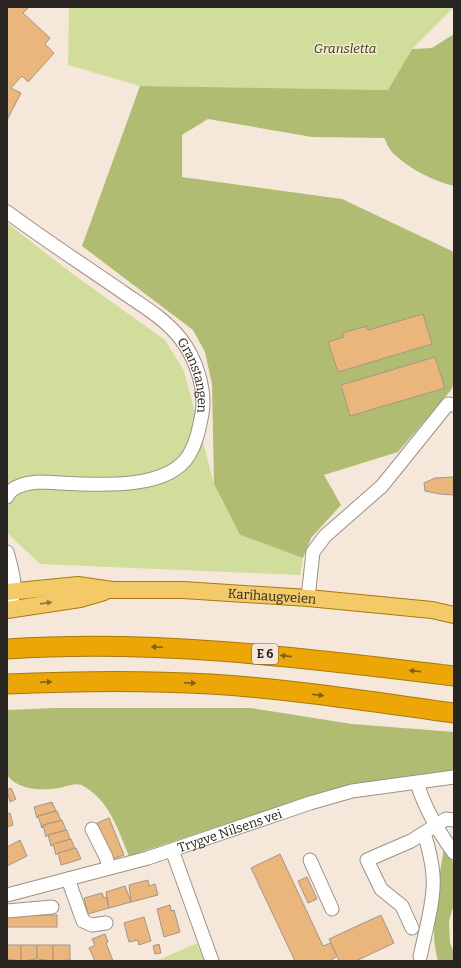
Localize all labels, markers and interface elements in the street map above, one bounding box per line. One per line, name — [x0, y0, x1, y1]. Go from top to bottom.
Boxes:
park label: Gransletta — [314, 41, 376, 56]
street label: Granstangen — [175, 334, 210, 414]
street label: Karihaugveien — [227, 585, 318, 606]
one-way arrow — [40, 600, 52, 606]
one-way arrow — [151, 643, 163, 650]
road number: E 6 — [252, 644, 278, 664]
one-way arrow — [280, 653, 292, 659]
one-way arrow — [409, 668, 421, 675]
one-way arrow — [40, 679, 52, 686]
one-way arrow — [184, 680, 197, 686]
one-way arrow — [312, 691, 324, 698]
street label: Trygve Nilsens vei — [176, 806, 284, 855]

